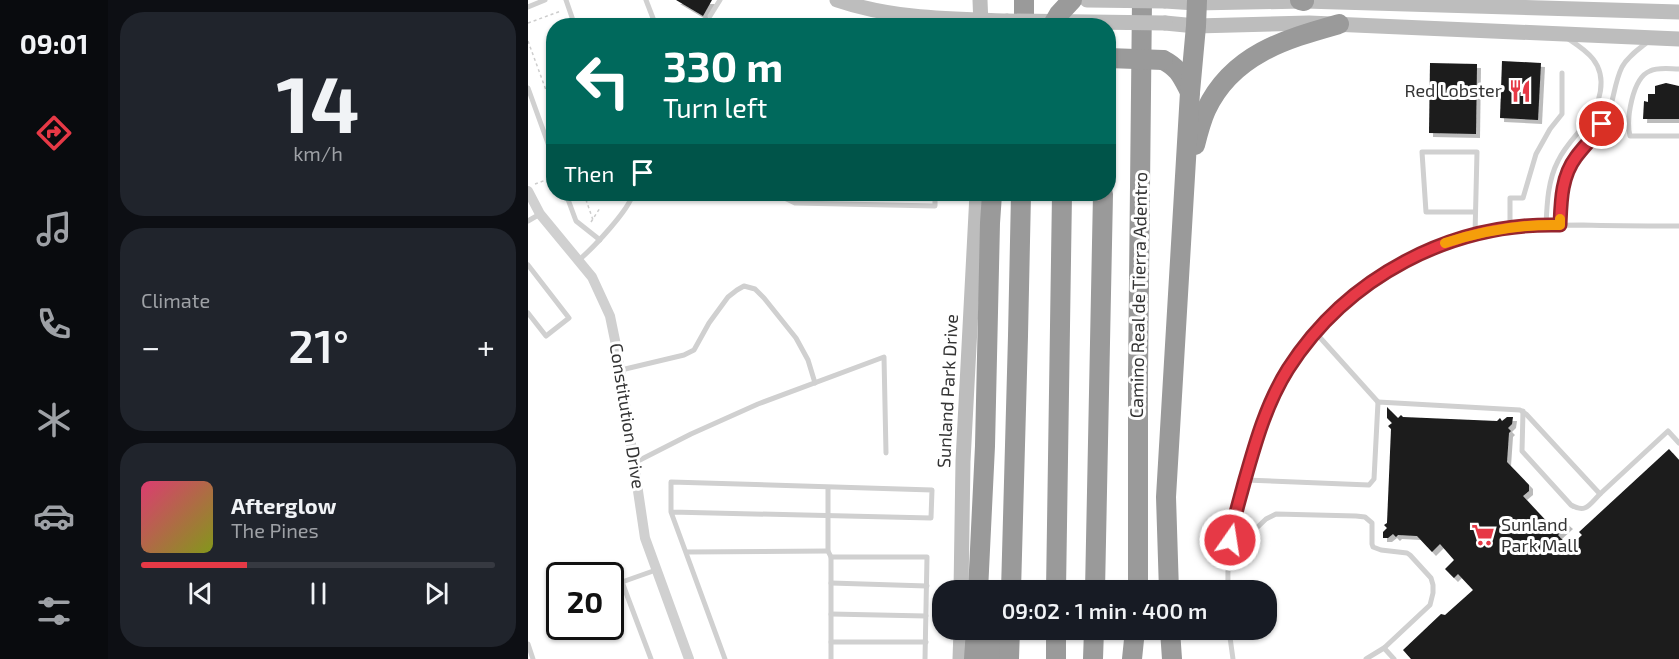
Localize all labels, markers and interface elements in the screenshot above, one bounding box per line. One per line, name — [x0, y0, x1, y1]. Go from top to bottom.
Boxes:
text: 09:01 — [20, 27, 88, 59]
text: 330 m — [663, 40, 783, 90]
icon: left — [564, 42, 642, 120]
text: 14 — [276, 55, 360, 149]
restaurant icon: Red Lobster — [1507, 78, 1533, 104]
place label: Red Lobster — [1404, 79, 1502, 101]
text: Turn left — [663, 91, 767, 123]
pin — [1576, 98, 1627, 149]
icon: arrive — [1585, 107, 1618, 140]
icon: directions — [33, 112, 75, 154]
text: km/h — [293, 141, 343, 165]
icon: arrive — [626, 156, 659, 189]
text: Then — [564, 160, 614, 186]
street label: Camino Real de Tierra Adentro — [1125, 172, 1151, 418]
icon: music — [33, 208, 75, 250]
text: Climate — [141, 288, 210, 312]
icon: phone — [33, 303, 75, 345]
street label: Sunland Park Drive — [932, 313, 962, 469]
text: 21° — [288, 318, 349, 372]
text: − — [141, 326, 160, 366]
text: + — [477, 326, 495, 366]
street label: Constitution Drive — [606, 341, 650, 490]
icon: climate — [33, 399, 75, 441]
text: Afterglow — [231, 492, 336, 518]
icon: car — [33, 495, 75, 537]
position arrow — [1198, 508, 1262, 572]
place label: Sunland Park Mall — [1501, 513, 1579, 556]
text: The Pines — [231, 518, 319, 542]
supermarket icon: Sunland Park Mall — [1470, 522, 1496, 548]
speed limit sign: 20 — [546, 562, 624, 640]
icon: previous — [184, 577, 217, 610]
icon: pause — [302, 577, 335, 610]
icon: next — [420, 577, 453, 610]
icon: filters — [33, 590, 75, 632]
text: 09:02 · 1 min · 400 m — [1002, 597, 1207, 623]

